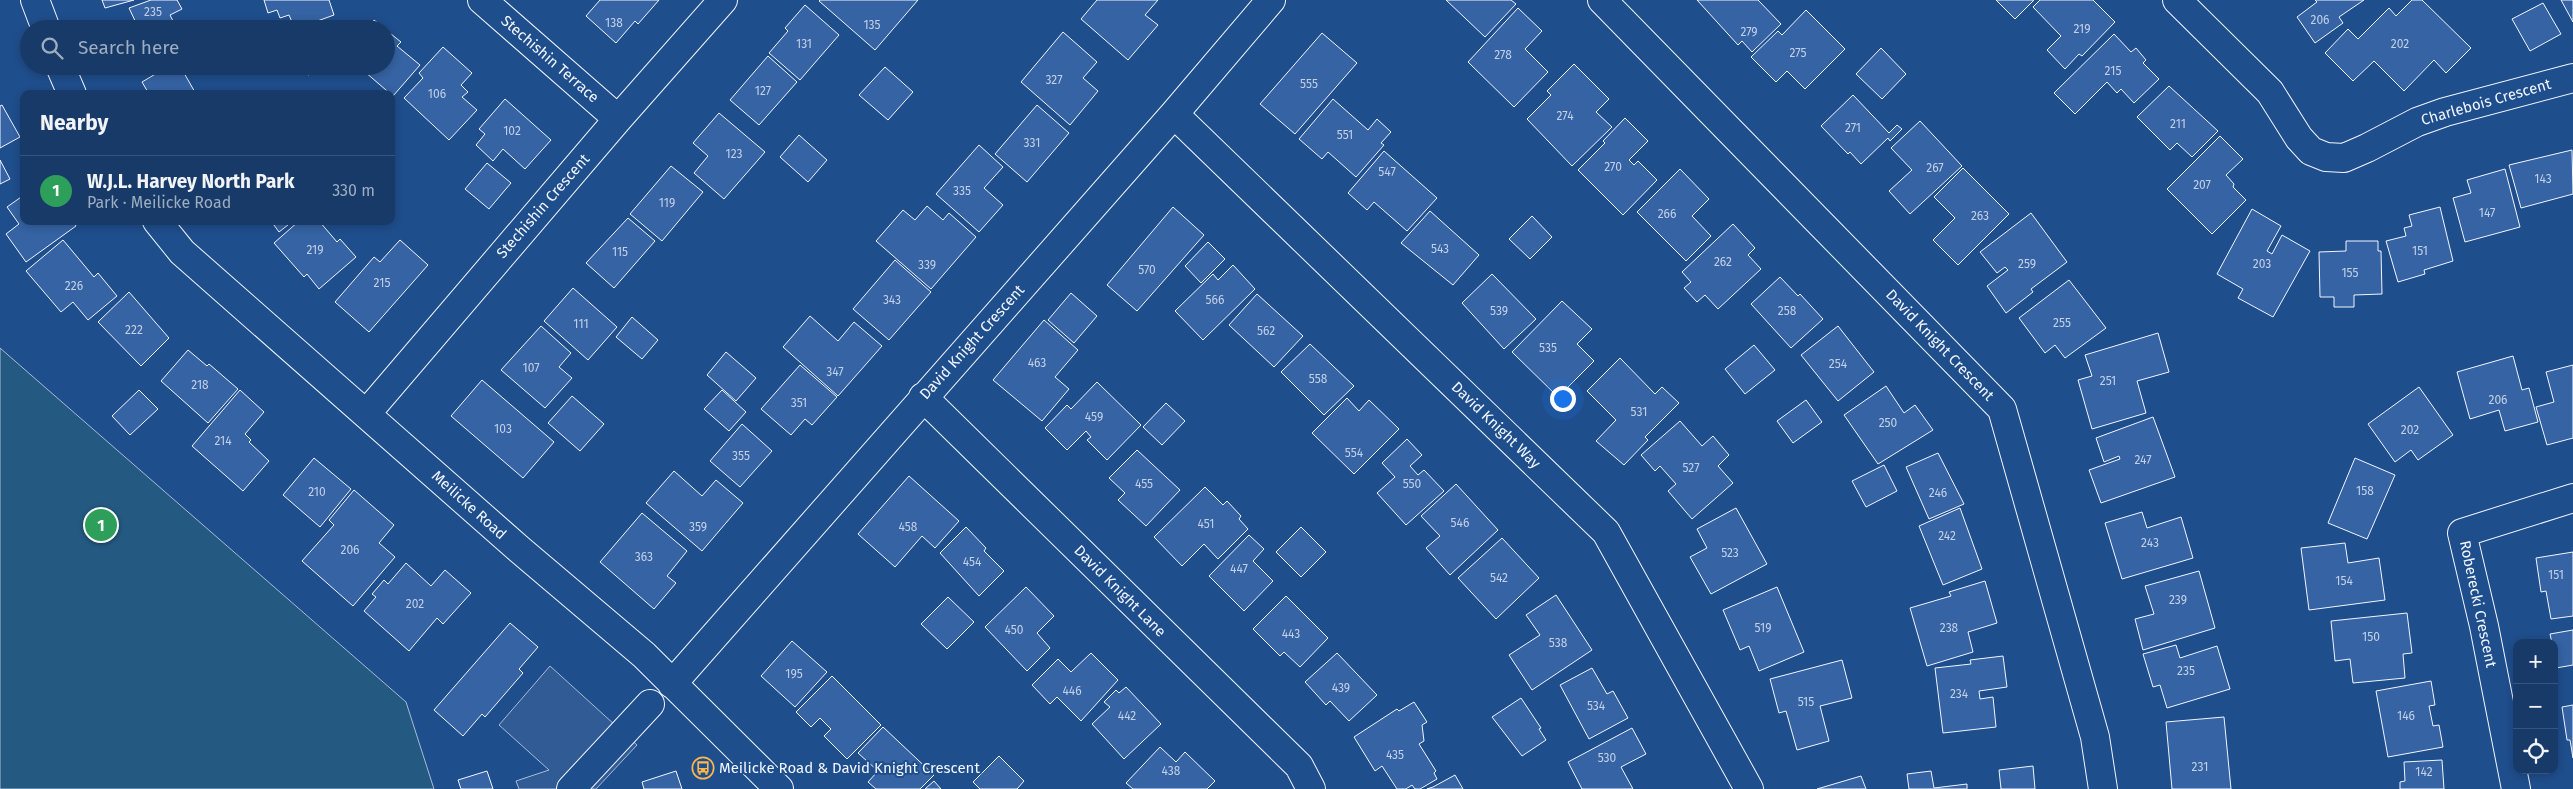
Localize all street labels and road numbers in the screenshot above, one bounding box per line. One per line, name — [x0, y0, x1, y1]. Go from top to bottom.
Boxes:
street label: Stechishin Terrace — [497, 12, 603, 106]
street label: Charlebois Crescent — [2419, 75, 2554, 129]
street label: Stechishin Crescent — [493, 150, 594, 262]
street label: David Knight Crescent — [916, 281, 1029, 403]
street label: David Knight Crescent — [1882, 286, 1998, 405]
street label: David Knight Way — [1448, 378, 1545, 473]
street label: Meilicke Road — [428, 467, 510, 543]
street label: Roberecki Crescent — [2456, 539, 2500, 670]
street label: David Knight Lane — [1070, 541, 1170, 641]

